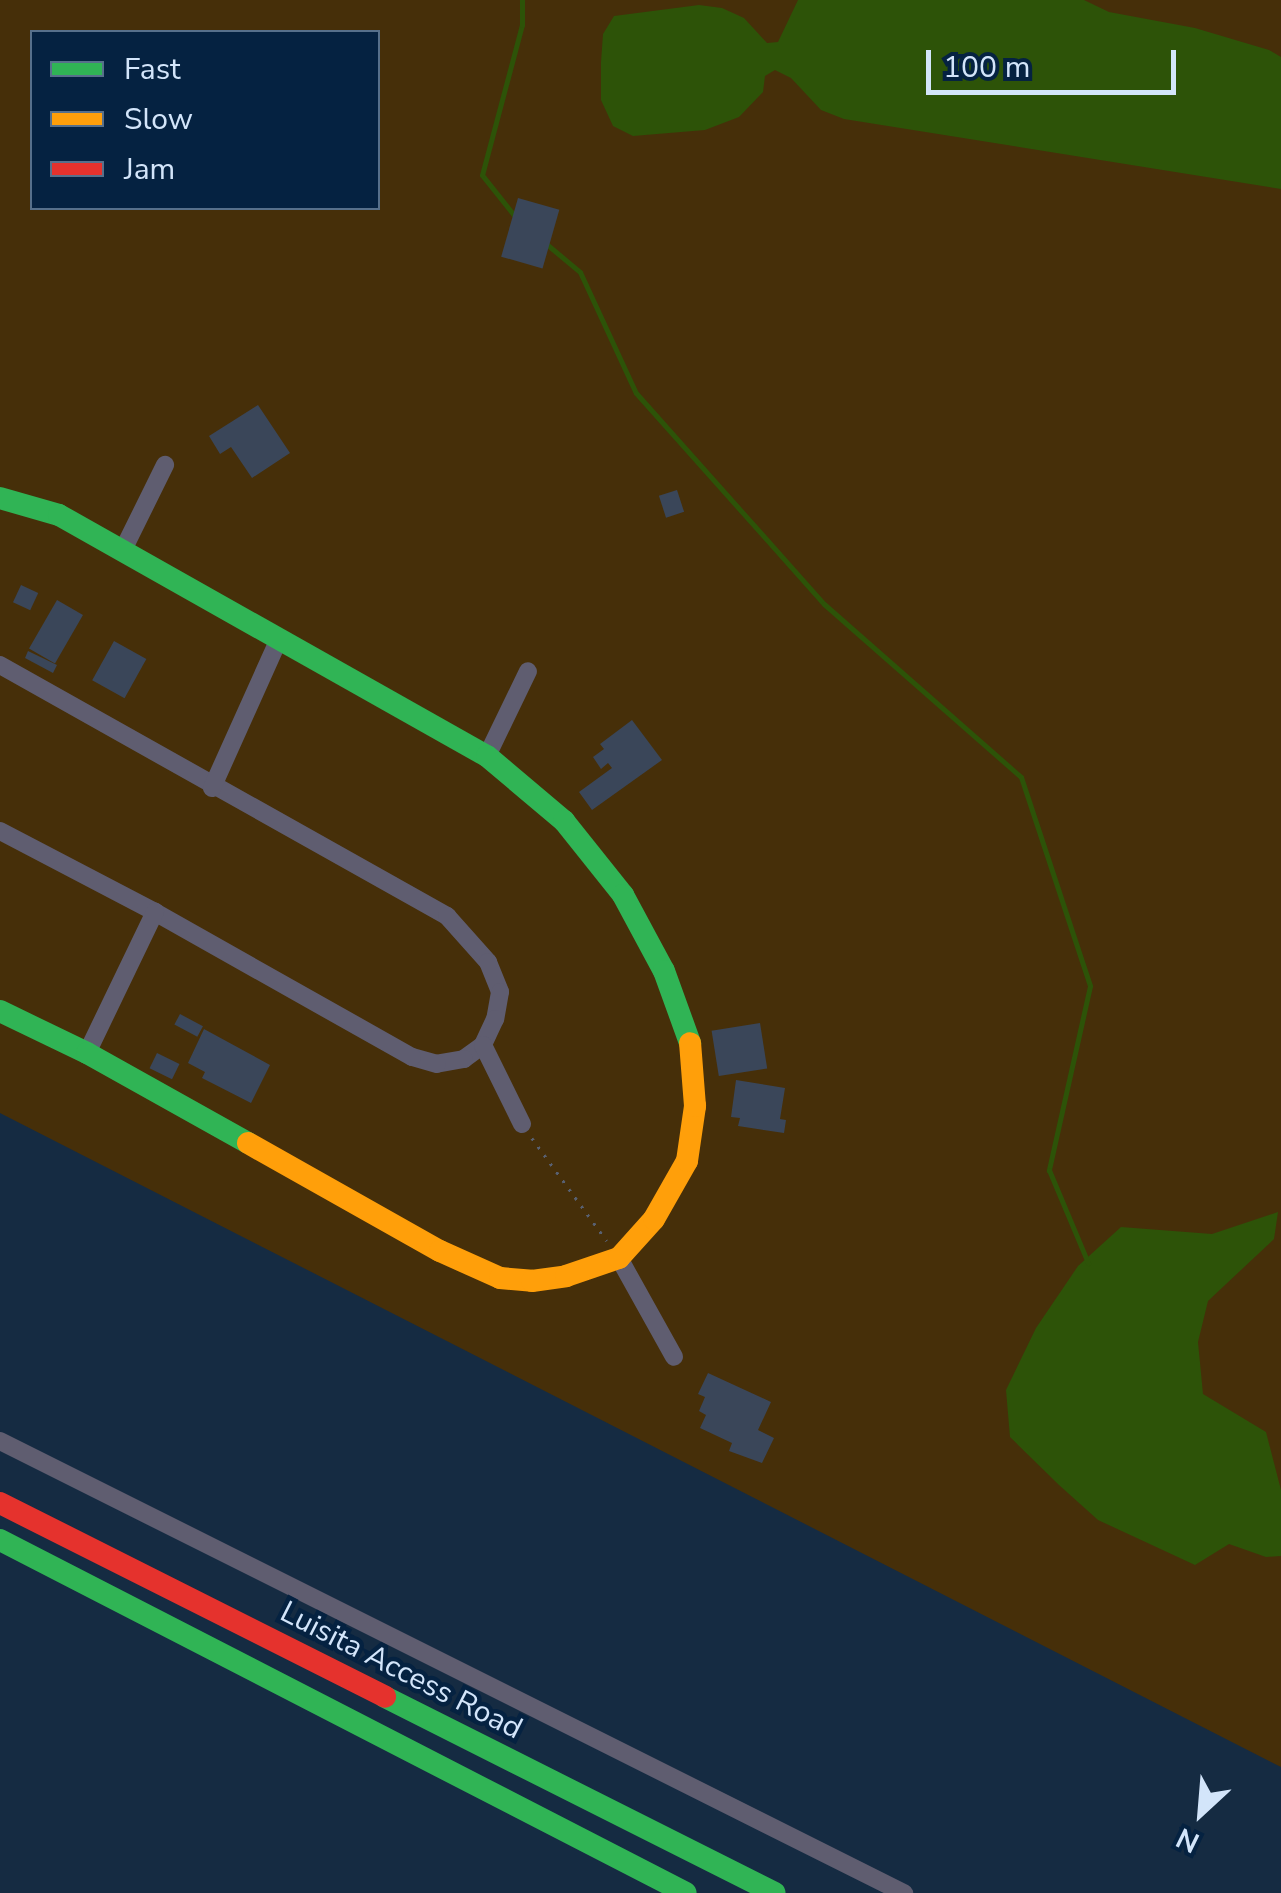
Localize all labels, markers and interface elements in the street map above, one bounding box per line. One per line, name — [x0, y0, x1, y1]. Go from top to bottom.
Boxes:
legend — [30, 30, 380, 210]
scale bar — [931, 30, 1181, 92]
text: 100 m — [943, 47, 1030, 88]
text: Fast — [124, 49, 181, 90]
text: Slow — [124, 99, 193, 140]
text: Jam — [124, 149, 175, 190]
street label: Luisita Access Road — [274, 1594, 528, 1748]
north arrow — [1151, 1763, 1251, 1863]
text: N — [1170, 1818, 1206, 1862]

